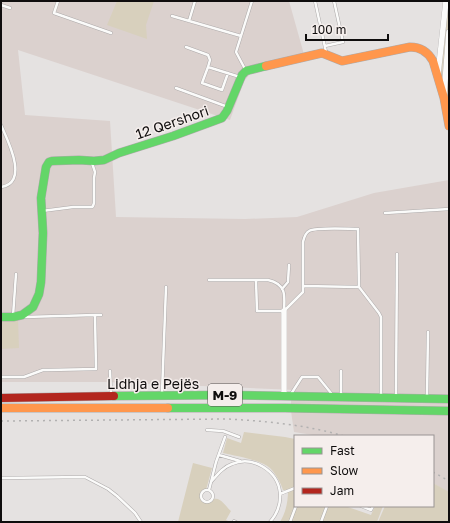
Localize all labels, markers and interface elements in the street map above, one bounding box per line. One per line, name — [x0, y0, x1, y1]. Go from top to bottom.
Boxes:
scale bar — [306, 16, 388, 42]
text: 100 m — [312, 22, 346, 37]
street label: 12 Qershori — [133, 102, 211, 142]
street label: Lidhja e Pejës — [107, 375, 199, 392]
road number: M-9 — [208, 384, 242, 406]
legend — [294, 435, 434, 507]
text: Fast — [330, 443, 355, 458]
text: Slow — [330, 463, 358, 478]
text: Jam — [330, 483, 354, 498]

